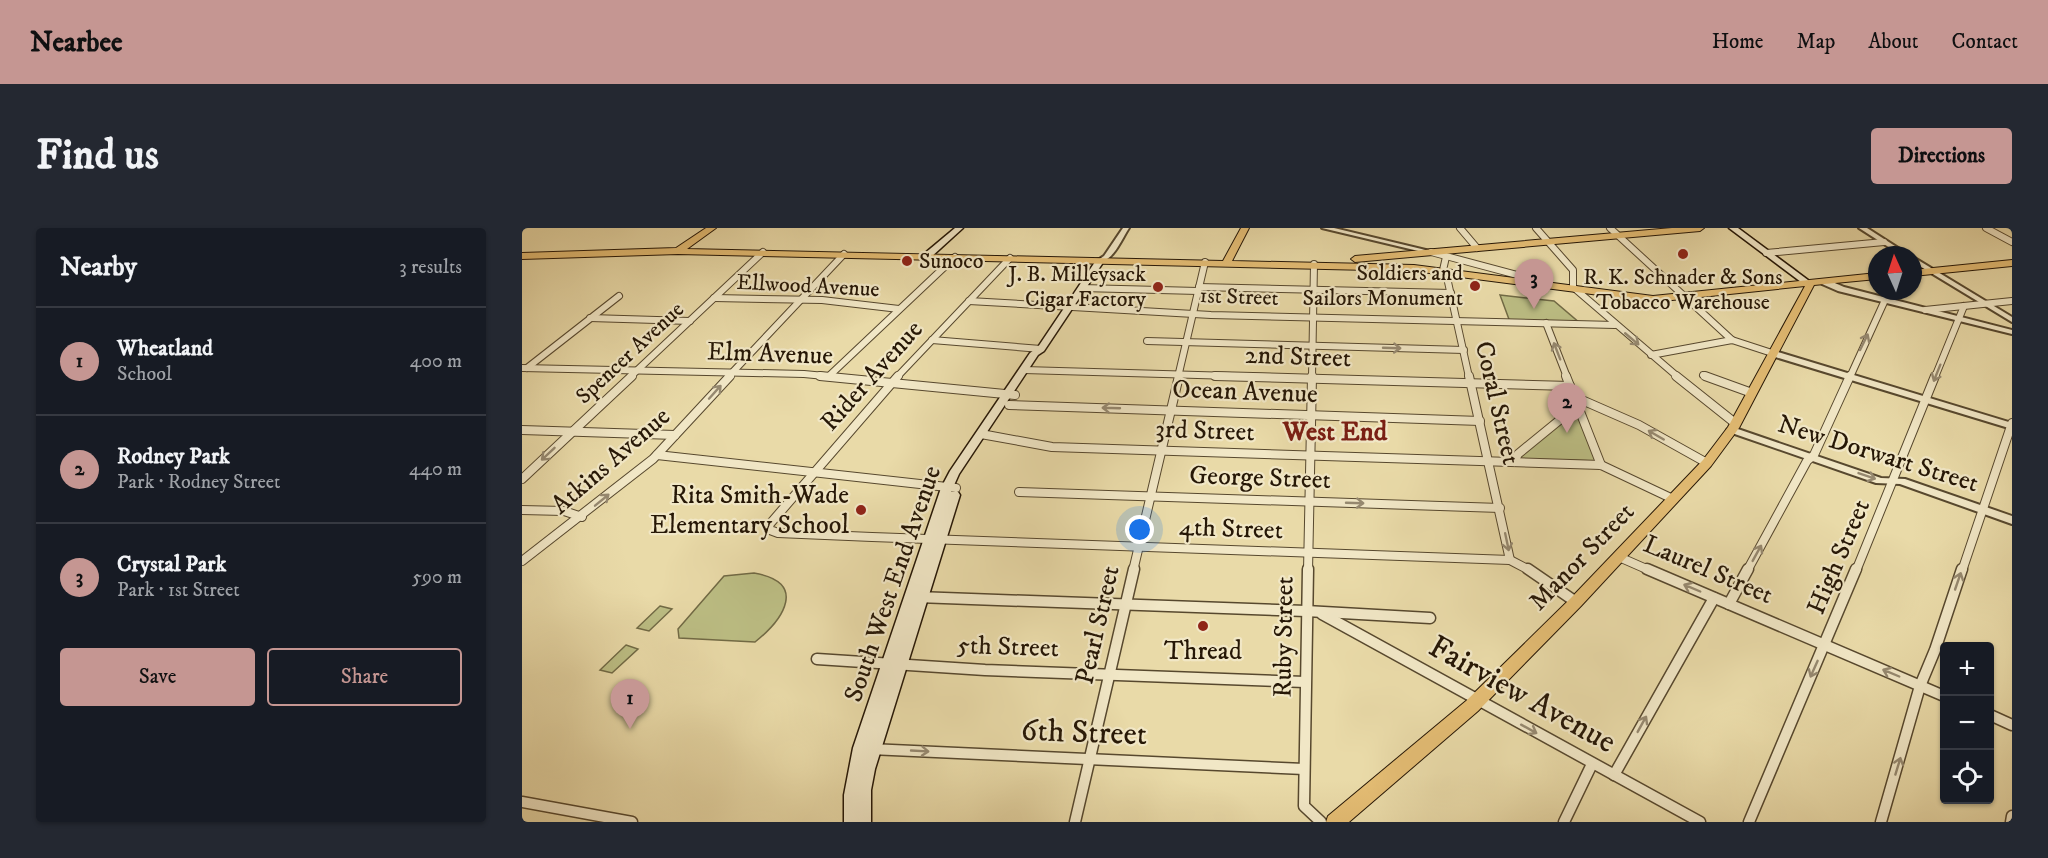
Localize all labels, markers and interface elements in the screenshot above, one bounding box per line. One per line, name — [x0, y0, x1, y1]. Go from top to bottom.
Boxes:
text: Nearbee — [30, 25, 123, 60]
text: Home — [1712, 29, 1764, 55]
text: Map — [1797, 29, 1835, 55]
text: About — [1868, 29, 1919, 55]
text: Contact — [1952, 29, 2018, 55]
button: Directions — [1871, 128, 2012, 184]
text: Find us — [36, 130, 159, 182]
north arrow — [1868, 246, 1922, 300]
marker: R. K. Schnader & Sons Tobacco Warehouse — [1676, 247, 1690, 261]
place label: Sunoco — [919, 248, 983, 275]
text: Nearby — [60, 251, 137, 284]
marker: Sunoco — [900, 254, 914, 268]
text: 3 results — [399, 255, 462, 280]
place label: Soldiers and Sailors Monument — [1303, 260, 1463, 312]
pin: 3 — [1514, 260, 1554, 309]
place label: J. B. Milleysack Cigar Factory — [1006, 261, 1147, 313]
place label: R. K. Schnader & Sons Tobacco Warehouse — [1583, 264, 1783, 316]
street label: Ellwood Avenue — [736, 269, 880, 303]
marker: Soldiers and Sailors Monument — [1468, 279, 1482, 293]
marker: J. B. Milleysack Cigar Factory — [1151, 280, 1165, 294]
street label: 1st Street — [1199, 282, 1279, 312]
street label: Spencer Avenue — [570, 296, 690, 410]
street label: Rider Avenue — [814, 314, 930, 438]
one-way arrow — [1624, 332, 1639, 346]
one-way arrow — [1859, 334, 1871, 352]
text: Wheatland — [117, 335, 213, 362]
street label: Elm Avenue — [706, 335, 834, 373]
street label: Coral Street — [1467, 338, 1527, 468]
street label: 2nd Street — [1244, 339, 1352, 375]
one-way arrow — [1382, 343, 1402, 354]
one-way arrow — [1551, 343, 1562, 361]
text: 1 — [76, 349, 83, 374]
text: 400 m — [410, 349, 462, 374]
text: School — [117, 362, 172, 387]
one-way arrow — [1931, 363, 1942, 382]
street label: Ocean Avenue — [1172, 373, 1318, 411]
pin: 2 — [1548, 384, 1586, 433]
one-way arrow — [708, 385, 722, 400]
street label: Atkins Avenue — [545, 400, 677, 522]
one-way arrow — [1102, 403, 1122, 414]
street label: New Dorwart Street — [1774, 408, 1982, 500]
street label: 3rd Street — [1155, 413, 1255, 449]
district label: West End — [1282, 415, 1388, 449]
one-way arrow — [1648, 428, 1665, 440]
text: Rodney Park — [117, 443, 230, 470]
one-way arrow — [541, 447, 556, 462]
text: 2 — [75, 457, 84, 482]
text: 440 m — [409, 457, 462, 482]
street label: George Street — [1189, 459, 1331, 497]
street label: South West End Avenue — [837, 462, 949, 706]
text: Park · Rodney Street — [117, 470, 280, 495]
one-way arrow — [1857, 471, 1876, 482]
place label: Rita Smith-Wade Elementary School — [650, 479, 849, 542]
one-way arrow — [594, 494, 610, 507]
street label: High Street — [1800, 494, 1878, 620]
street label: Manor Street — [1522, 496, 1642, 618]
one-way arrow — [1345, 497, 1365, 509]
marker: Rita Smith-Wade Elementary School — [854, 503, 868, 517]
street label: 4th Street — [1178, 511, 1284, 547]
your location — [1125, 515, 1154, 544]
street label: Laurel Street — [1638, 528, 1778, 612]
one-way arrow — [1502, 531, 1513, 551]
one-way arrow — [1751, 545, 1763, 562]
text: Crystal Park — [117, 551, 226, 578]
street label: Pearl Street — [1068, 562, 1128, 688]
text: 3 — [76, 565, 83, 590]
text: 590 m — [412, 565, 462, 590]
one-way arrow — [1954, 572, 1965, 591]
street label: Ruby Street — [1266, 576, 1302, 698]
text: Park · 1st Street — [117, 578, 240, 603]
one-way arrow — [1683, 582, 1702, 593]
marker: Thread — [1196, 619, 1210, 633]
street label: Fairview Avenue — [1421, 627, 1623, 763]
street label: 5th Street — [956, 629, 1060, 665]
place label: Thread — [1164, 635, 1242, 668]
map controls — [1940, 642, 1994, 804]
button: + — [1940, 642, 1994, 696]
button: Save — [60, 648, 255, 706]
button: Share — [267, 648, 462, 706]
one-way arrow — [1808, 660, 1819, 678]
one-way arrow — [1882, 667, 1900, 678]
pin: 1 — [610, 680, 650, 729]
button: − — [1940, 696, 1994, 750]
street label: 6th Street — [1020, 711, 1148, 755]
one-way arrow — [1637, 716, 1649, 733]
one-way arrow — [1519, 724, 1537, 735]
one-way arrow — [909, 746, 929, 757]
button: locate — [1940, 750, 1994, 804]
one-way arrow — [1893, 757, 1904, 776]

